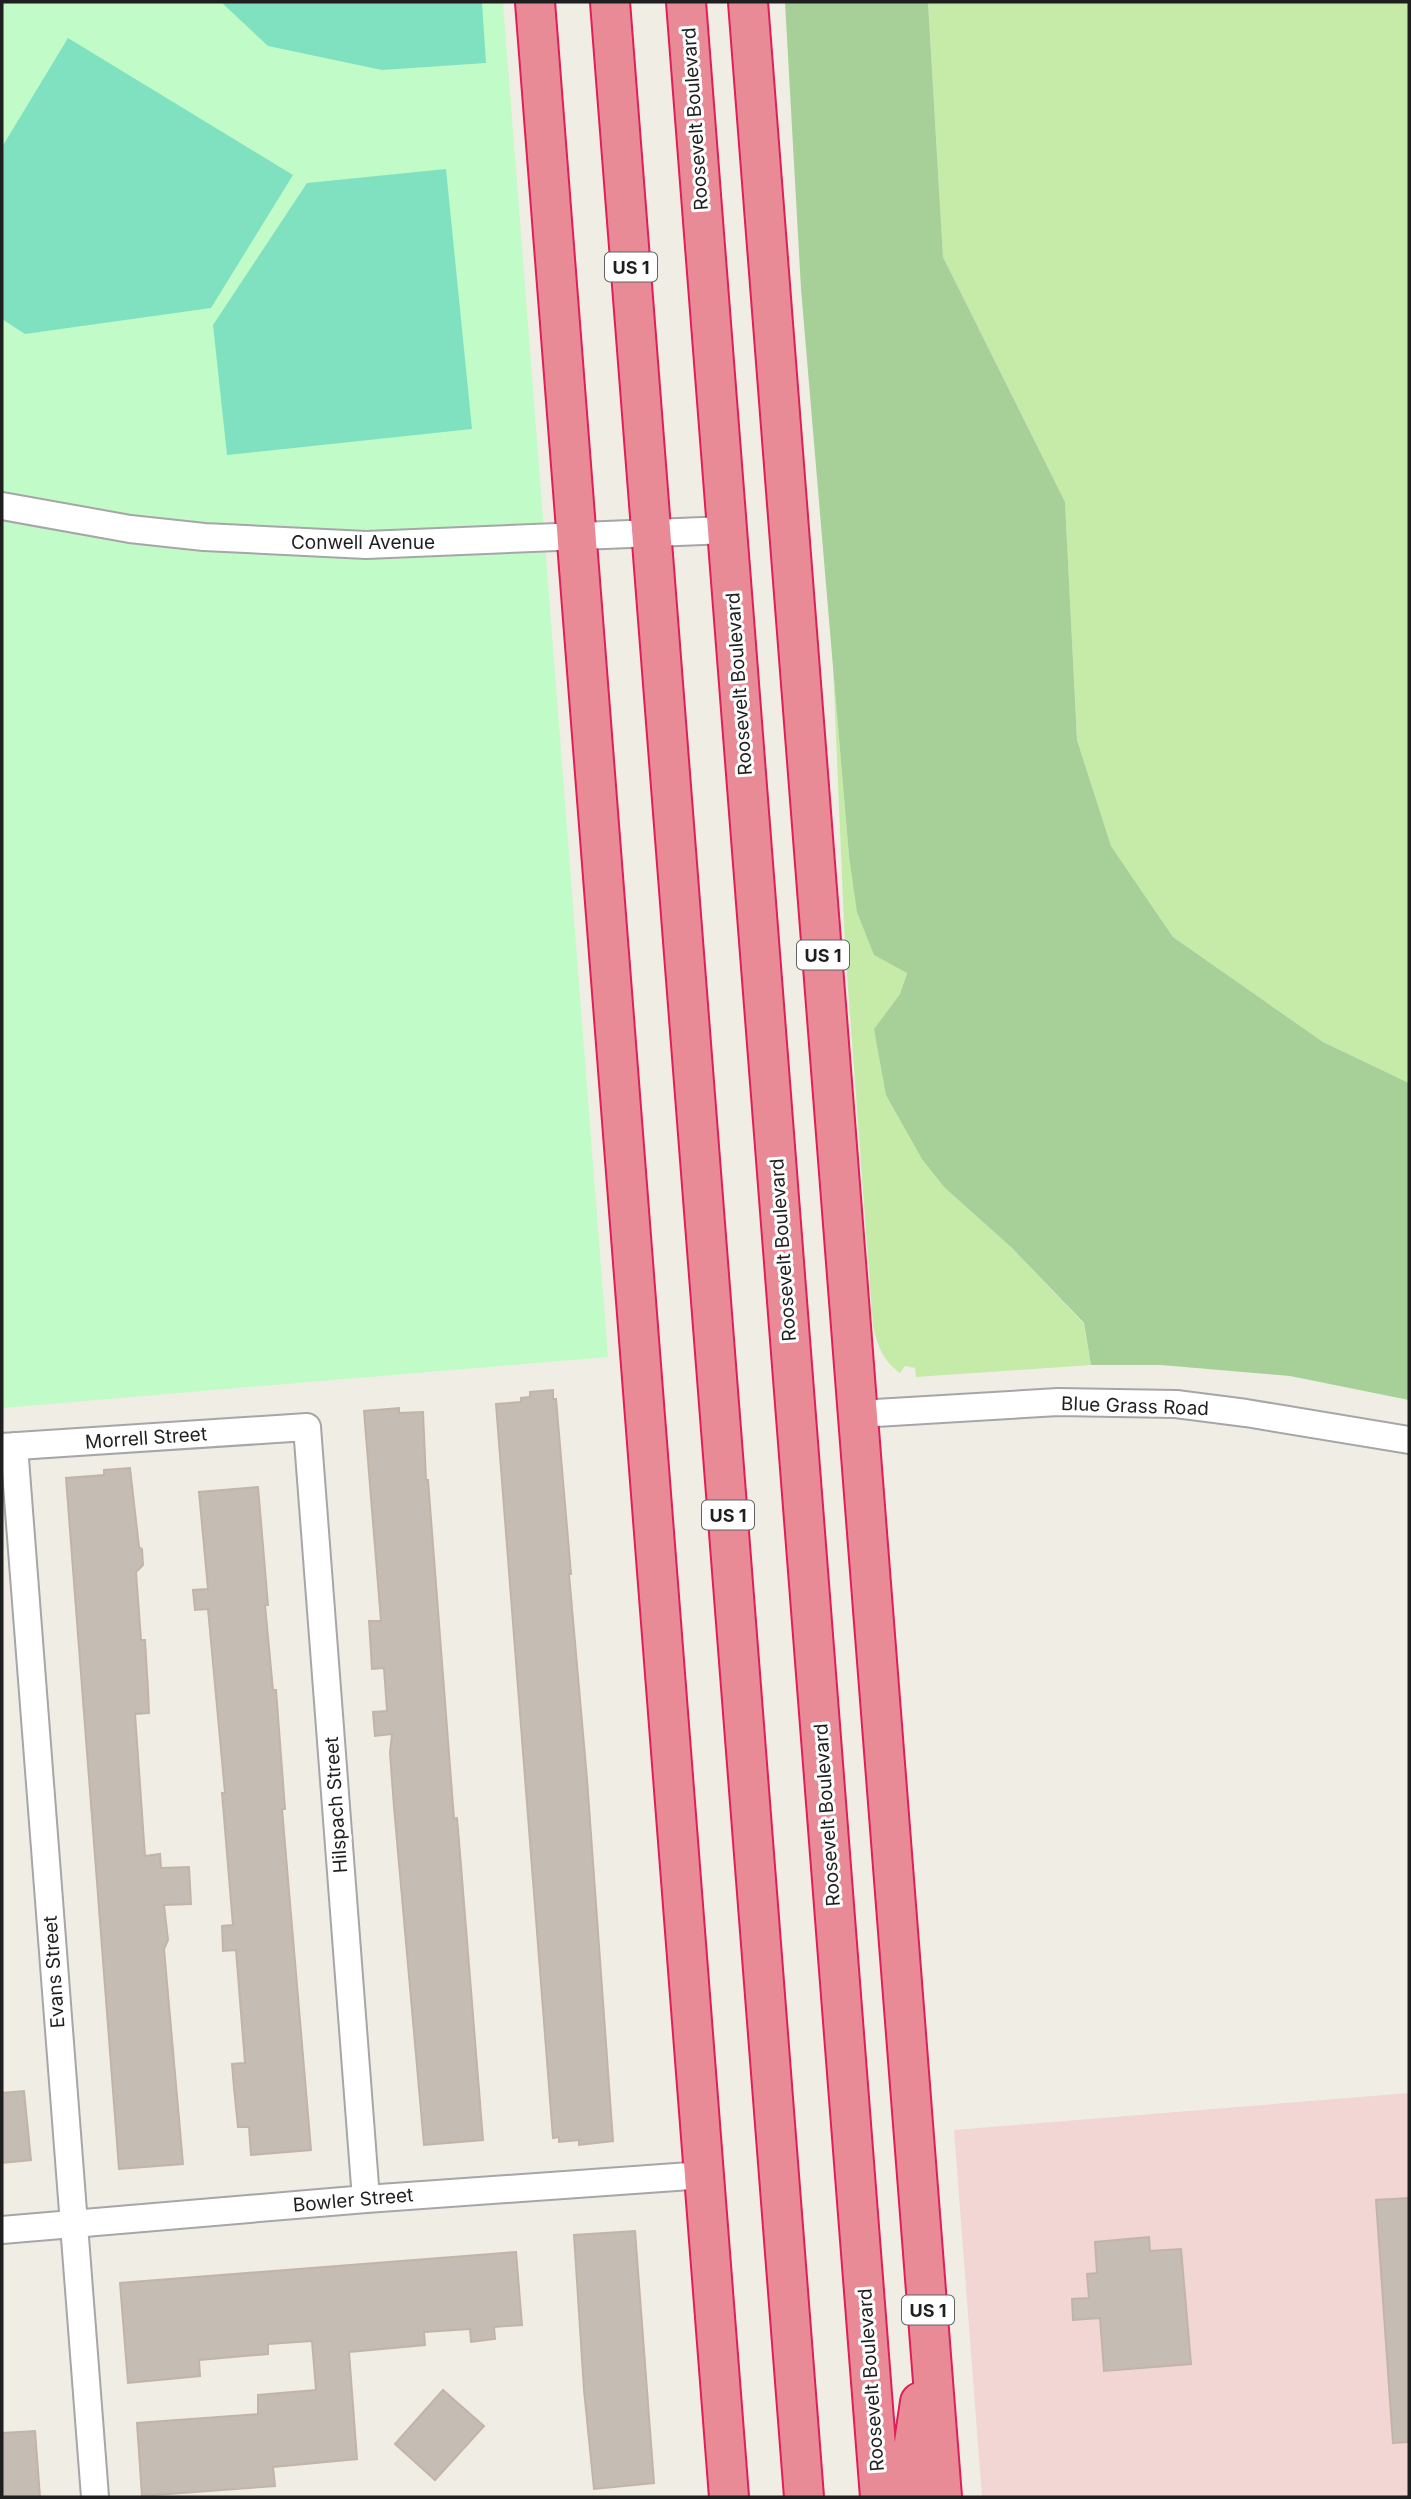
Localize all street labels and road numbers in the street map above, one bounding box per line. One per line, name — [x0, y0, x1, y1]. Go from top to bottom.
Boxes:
street label: Roosevelt Boulevard — [677, 27, 713, 211]
road number: US 1 — [605, 253, 657, 282]
street label: Conwell Avenue — [291, 531, 435, 554]
street label: Roosevelt Boulevard — [721, 592, 757, 776]
road number: US 1 — [797, 940, 849, 970]
street label: Roosevelt Boulevard — [765, 1158, 801, 1342]
street label: Blue Grass Road — [1061, 1392, 1209, 1420]
street label: Morrell Street — [84, 1422, 208, 1454]
road number: US 1 — [702, 1500, 754, 1530]
street label: Roosevelt Boulevard — [809, 1723, 845, 1907]
street label: Hilspach Street — [320, 1736, 352, 1874]
street label: Evans Street — [39, 1915, 69, 2029]
street label: Bowler Street — [292, 2183, 414, 2217]
street label: Roosevelt Boulevard — [853, 2288, 889, 2472]
road number: US 1 — [902, 2296, 954, 2324]

